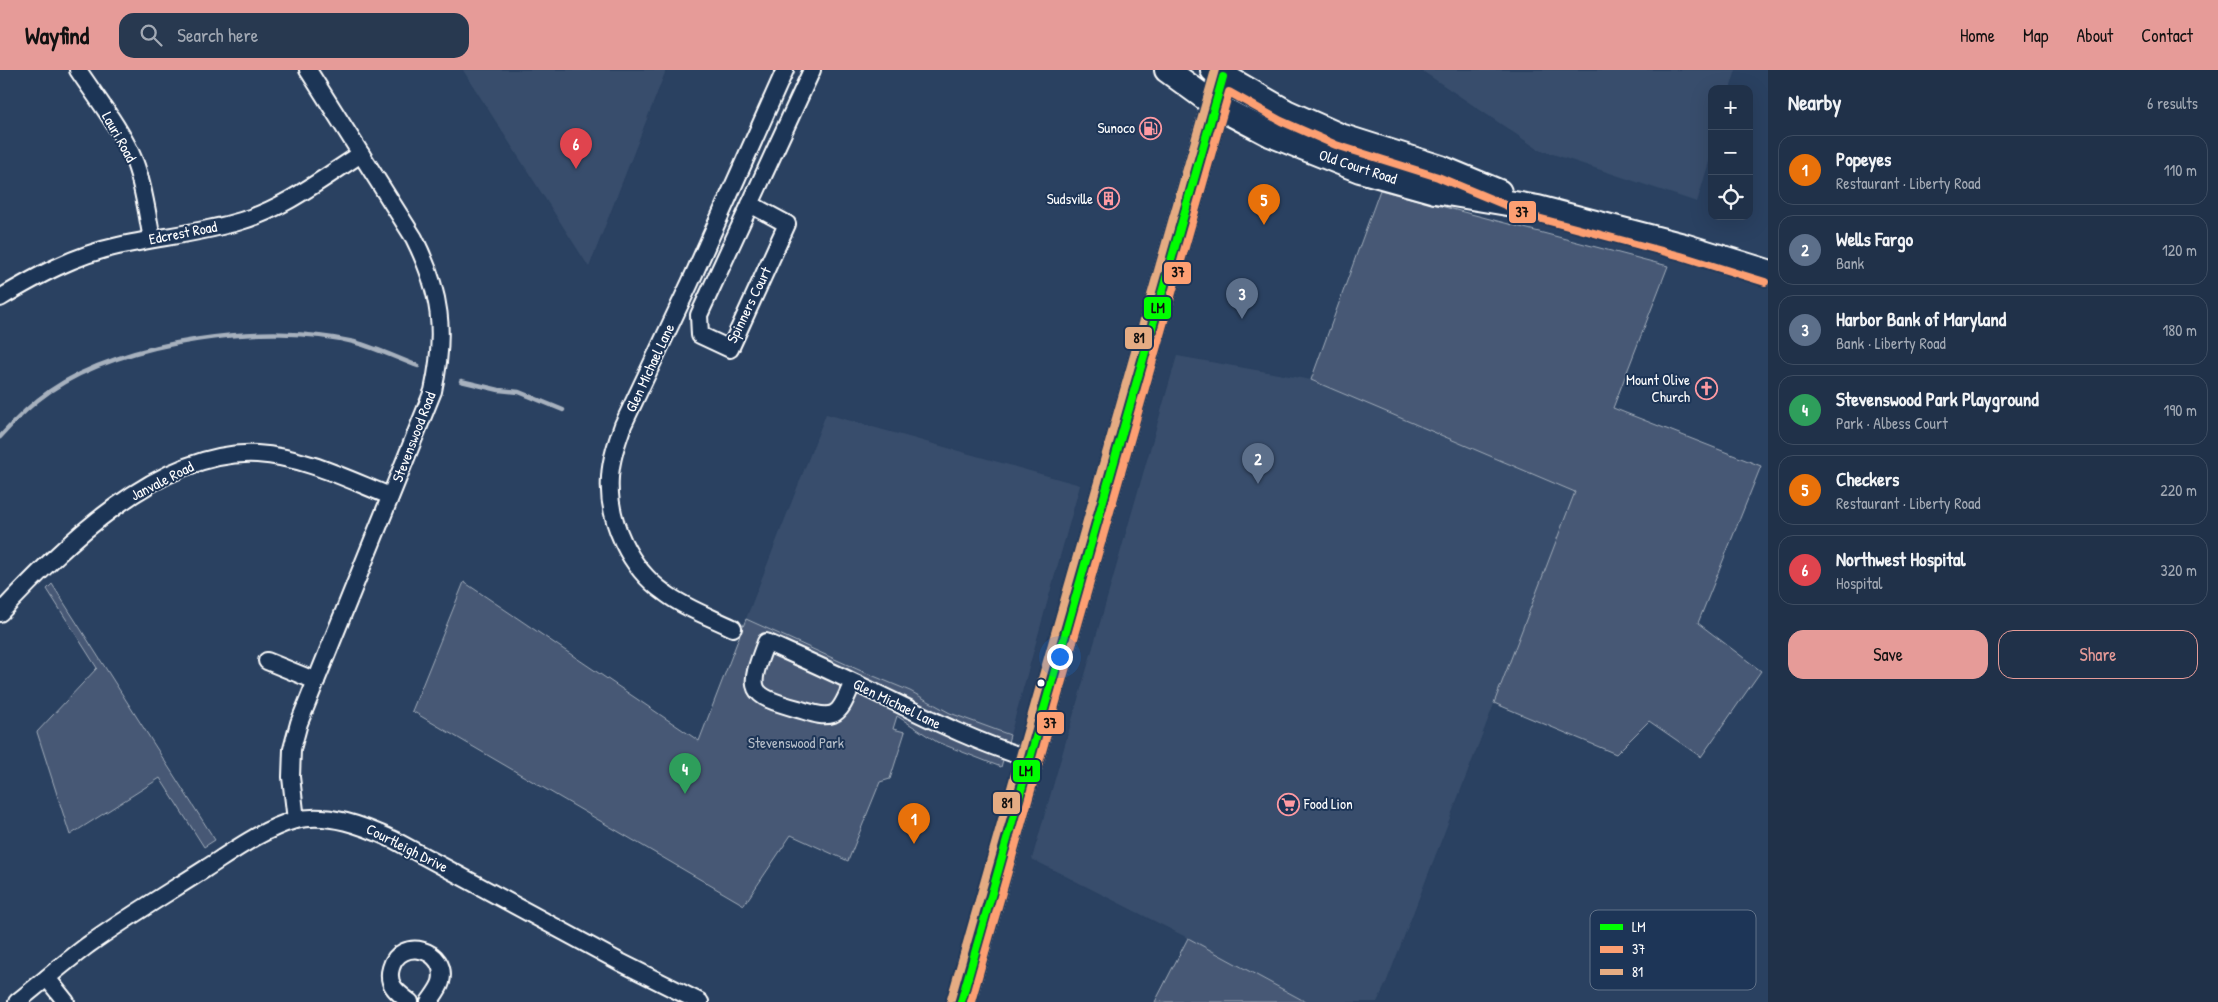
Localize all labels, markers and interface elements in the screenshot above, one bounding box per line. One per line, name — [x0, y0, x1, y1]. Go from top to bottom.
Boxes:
search box — [119, 13, 469, 58]
text: Wayfind — [25, 19, 89, 51]
icon: search — [137, 21, 165, 49]
text: Search here — [177, 22, 258, 48]
text: Home — [1960, 23, 1995, 48]
text: Map — [2023, 23, 2048, 48]
text: About — [2076, 23, 2113, 48]
text: Contact — [2141, 23, 2193, 48]
map controls — [1708, 85, 1753, 220]
button: + — [1708, 85, 1753, 130]
text: Nearby — [1788, 88, 1841, 117]
text: 6 results — [2147, 92, 2198, 114]
street label: Lauri Road — [97, 108, 142, 166]
fuel station icon: Sunoco — [1139, 116, 1163, 140]
place label: Sunoco — [1097, 117, 1135, 138]
pin: 6 — [560, 128, 592, 169]
button: − — [1708, 130, 1753, 175]
street label: Old Court Road — [1316, 144, 1400, 189]
text: Popeyes — [1836, 146, 1891, 172]
text: 1 — [1802, 159, 1808, 181]
text: 110 m — [2164, 159, 2197, 181]
text: Restaurant · Liberty Road — [1836, 172, 1981, 194]
button: locate — [1708, 175, 1753, 220]
pin: 5 — [1248, 184, 1280, 225]
building icon: Sudsville — [1097, 187, 1121, 211]
place label: Sudsville — [1047, 188, 1093, 209]
line badge: 37 — [1508, 200, 1537, 224]
text: 37 — [1515, 202, 1529, 221]
street label: Edcrest Road — [147, 216, 219, 249]
text: Wells Fargo — [1836, 226, 1913, 252]
text: 2 — [1801, 239, 1809, 261]
text: 120 m — [2162, 239, 2197, 261]
text: Bank — [1836, 252, 1864, 274]
line badge: 37 — [1163, 261, 1192, 285]
street label: Spinners Court — [721, 262, 776, 346]
text: 37 — [1171, 262, 1185, 281]
pin: 3 — [1226, 278, 1258, 319]
line badge: LM — [1143, 296, 1172, 320]
text: LM — [1151, 298, 1165, 317]
text: Harbor Bank of Maryland — [1836, 306, 2006, 332]
text: 3 — [1801, 319, 1809, 341]
text: 180 m — [2163, 319, 2197, 341]
street label: Glen Michael Lane — [620, 320, 679, 415]
line badge: 81 — [1124, 326, 1153, 350]
text: 81 — [1133, 328, 1145, 347]
text: Bank · Liberty Road — [1836, 332, 1946, 354]
place label: Mount Olive Church — [1626, 369, 1690, 407]
church icon: Mount Olive Church — [1694, 377, 1718, 401]
text: Stevenswood Park Playground — [1836, 386, 2039, 412]
street label: Stevenswood Road — [387, 388, 440, 485]
text: 4 — [1802, 399, 1808, 421]
text: 190 m — [2164, 399, 2197, 421]
text: Park · Albess Court — [1836, 412, 1948, 434]
pin: 2 — [1242, 443, 1274, 484]
street label: Janvale Road — [127, 456, 197, 505]
text: Checkers — [1836, 466, 1899, 492]
text: 5 — [1802, 479, 1808, 501]
text: 220 m — [2160, 479, 2197, 501]
text: Restaurant · Liberty Road — [1836, 492, 1981, 514]
text: Northwest Hospital — [1836, 546, 1965, 572]
text: 6 — [1802, 559, 1808, 581]
text: 320 m — [2161, 559, 2197, 581]
text: Hospital — [1836, 572, 1883, 594]
button: Save — [1788, 630, 1988, 679]
button: Share — [1998, 630, 2198, 679]
your location — [1047, 644, 1073, 670]
street label: Glen Michael Lane — [850, 673, 945, 734]
unlabelled marker — [1036, 678, 1046, 688]
line badge: 37 — [1036, 711, 1065, 735]
text: 37 — [1043, 713, 1057, 732]
park label: Stevenswood Park — [748, 732, 844, 753]
pin: 4 — [669, 753, 701, 794]
line badge: LM — [1012, 759, 1041, 783]
text: LM — [1019, 761, 1033, 780]
line badge: 81 — [992, 791, 1021, 815]
supermarket icon: Food Lion — [1276, 792, 1300, 816]
text: 81 — [1001, 793, 1013, 812]
place label: Food Lion — [1303, 793, 1353, 814]
pin: 1 — [898, 803, 930, 844]
street label: Courtleigh Drive — [363, 818, 452, 877]
legend — [1590, 910, 1756, 990]
text: LM — [1632, 917, 1646, 936]
text: 37 — [1632, 939, 1645, 958]
text: 81 — [1632, 962, 1643, 981]

